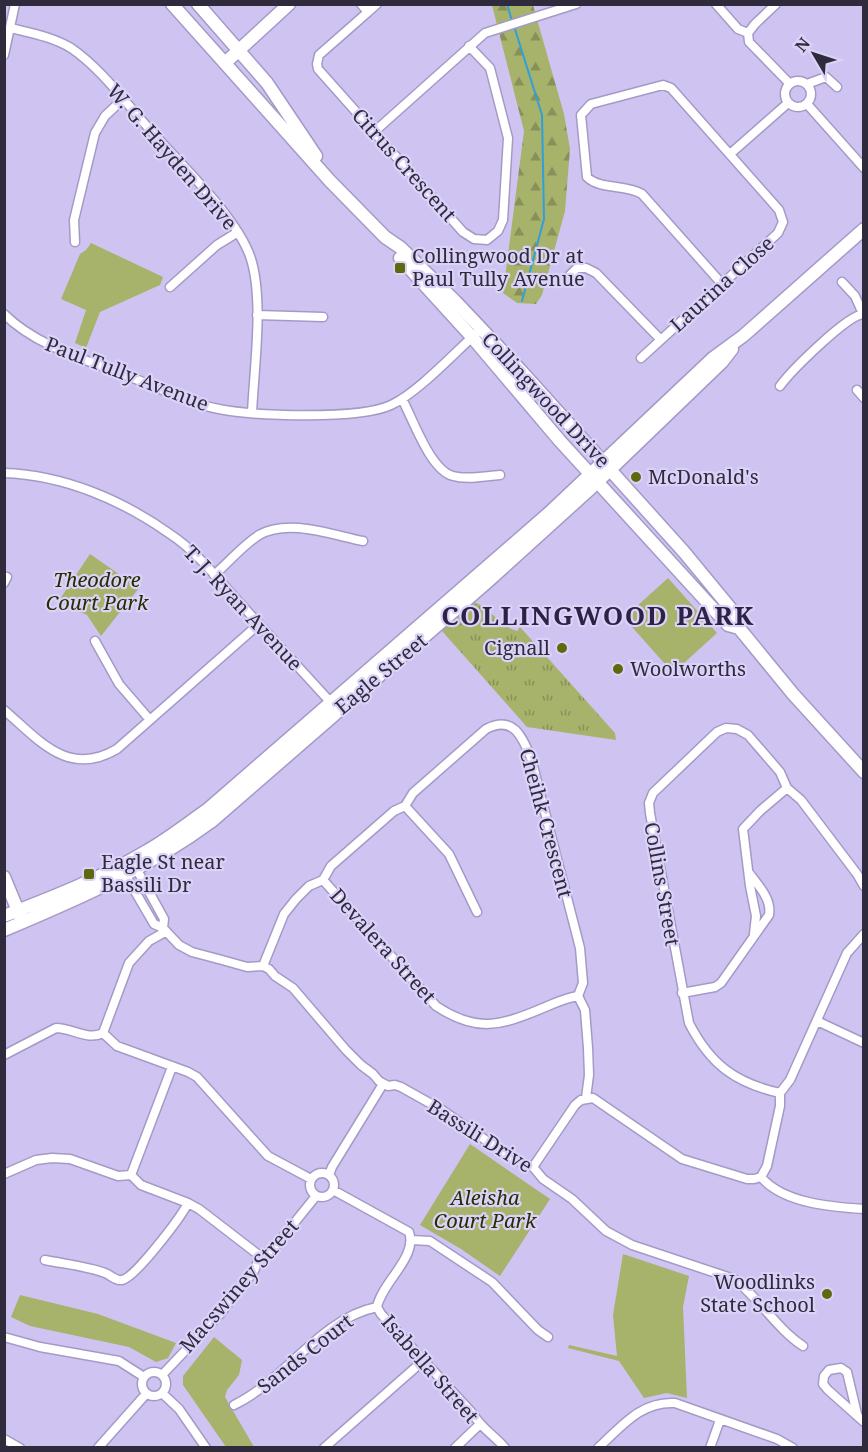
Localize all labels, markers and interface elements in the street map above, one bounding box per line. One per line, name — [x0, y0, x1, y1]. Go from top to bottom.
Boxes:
north arrow — [784, 24, 844, 84]
text: N — [790, 32, 815, 56]
street label: W. G. Hayden Drive — [101, 78, 243, 236]
street label: Citrus Crescent — [346, 102, 463, 227]
street label: Laurina Close — [664, 230, 780, 338]
place label: Collingwood Dr at Paul Tully Avenue — [412, 242, 585, 292]
marker: Collingwood Dr at Paul Tully Avenue — [393, 261, 407, 275]
street label: Collingwood Drive — [476, 326, 617, 473]
street label: Paul Tully Avenue — [42, 330, 213, 417]
place label: McDonald's — [648, 463, 759, 490]
marker: McDonald's — [629, 470, 643, 484]
street label: T. J. Ryan Avenue — [178, 539, 309, 676]
park label: Theodore Court Park — [46, 566, 149, 616]
district label: COLLINGWOOD PARK — [441, 597, 755, 633]
street label: Eagle Street — [329, 627, 432, 720]
place label: Cignall — [484, 634, 550, 661]
marker: Cignall — [555, 641, 569, 655]
place label: Woolworths — [630, 655, 746, 682]
marker: Woolworths — [611, 662, 625, 676]
street label: Cheihk Crescent — [514, 745, 579, 901]
street label: Collins Street — [638, 820, 687, 948]
place label: Eagle St near Bassili Dr — [101, 848, 226, 898]
marker: Eagle St near Bassili Dr — [82, 867, 96, 881]
street label: Devalera Street — [324, 882, 442, 1009]
street label: Bassili Drive — [423, 1093, 538, 1179]
park label: Aleisha Court Park — [434, 1184, 537, 1234]
street label: Macswiney Street — [173, 1213, 304, 1358]
place label: Woodlinks State School — [700, 1268, 815, 1318]
marker: Woodlinks State School — [820, 1287, 834, 1301]
street label: Sands Court — [251, 1308, 358, 1400]
street label: Isabella Street — [376, 1309, 485, 1429]

